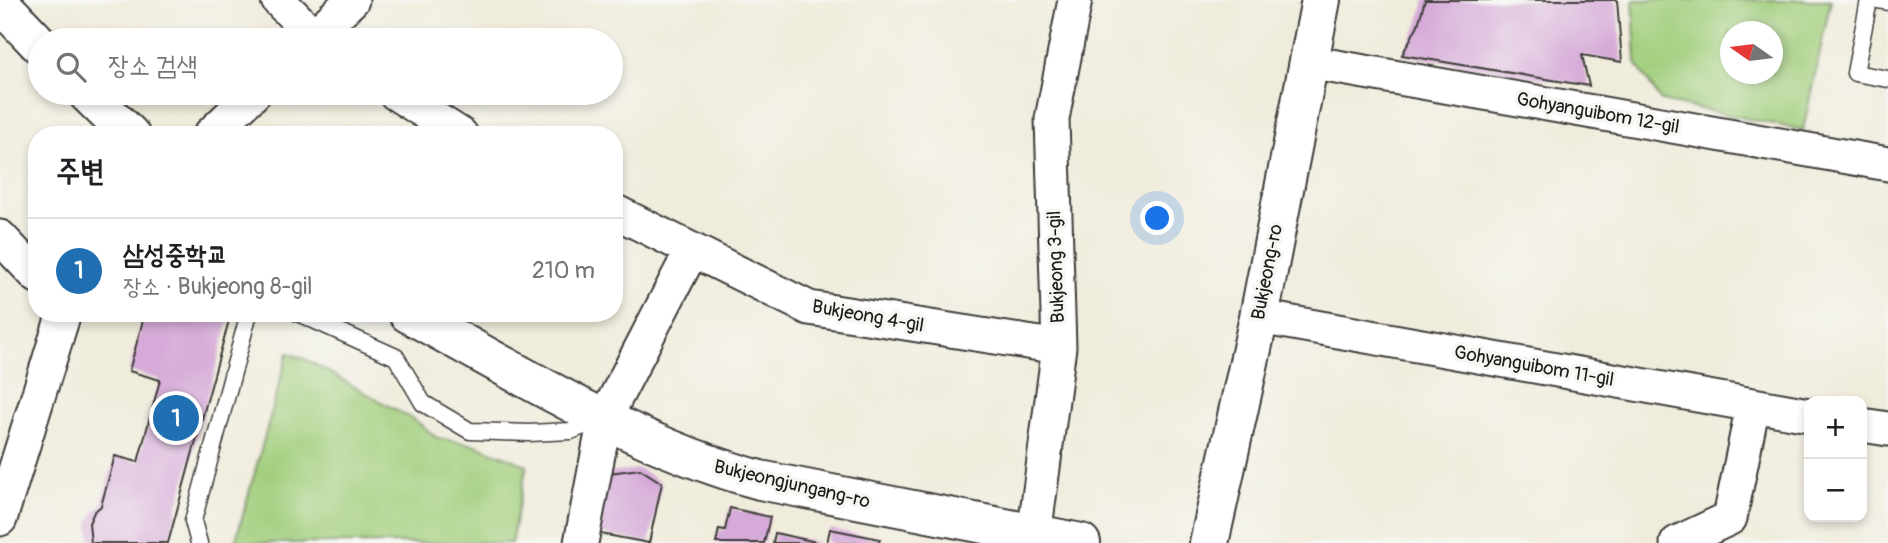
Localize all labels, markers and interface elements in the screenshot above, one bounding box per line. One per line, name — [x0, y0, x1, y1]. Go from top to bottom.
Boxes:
north arrow — [1720, 21, 1783, 84]
search box — [28, 28, 623, 105]
icon: search — [52, 48, 90, 86]
text: 장소 검색 — [108, 50, 197, 82]
street label: Gohyanguibom 12-gil — [1515, 87, 1681, 139]
text: 주변 — [56, 153, 104, 190]
your location — [1140, 201, 1174, 235]
street label: Bukjeong 3-gil — [1042, 210, 1070, 324]
street label: Bukjeong-ro — [1246, 222, 1288, 322]
text: 삼성중학교 — [123, 239, 228, 271]
text: 1 — [75, 256, 84, 285]
text: 210 m — [532, 256, 595, 285]
text: 장소 · Bukjeong 8-gil — [123, 272, 312, 301]
street label: Bukjeong 4-gil — [810, 294, 926, 338]
street label: Gohyanguibom 11-gil — [1452, 340, 1616, 392]
pin: 1 — [153, 392, 199, 444]
map controls — [1804, 396, 1867, 522]
button: + — [1804, 396, 1867, 459]
street label: Bukjeongjungang-ro — [712, 454, 872, 514]
button: − — [1804, 459, 1867, 522]

